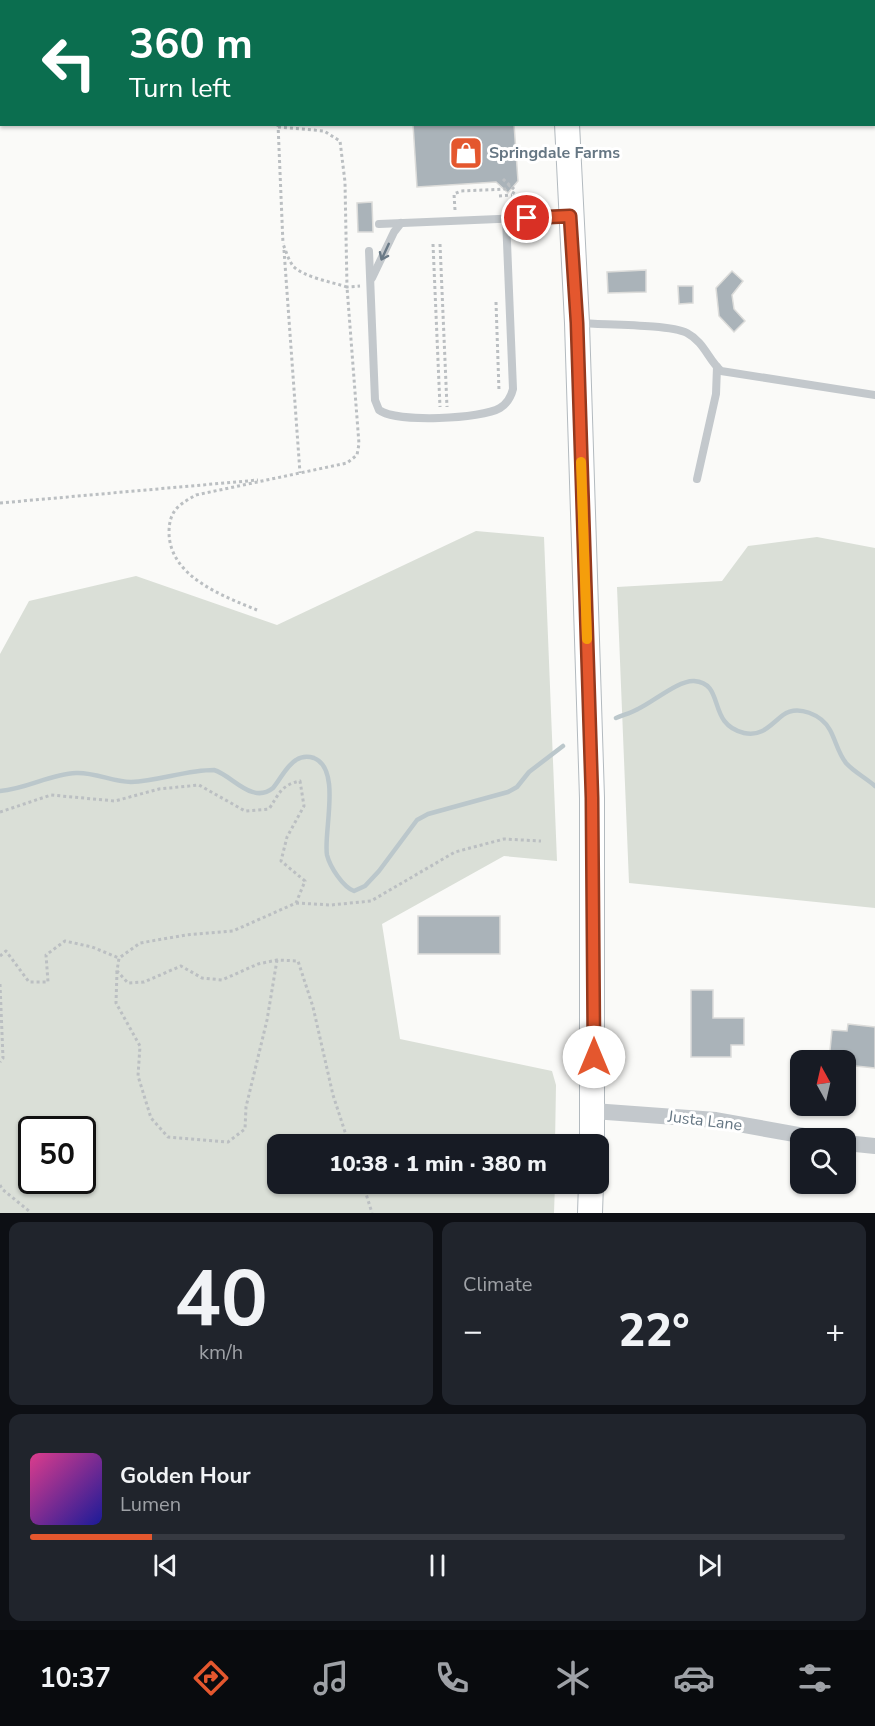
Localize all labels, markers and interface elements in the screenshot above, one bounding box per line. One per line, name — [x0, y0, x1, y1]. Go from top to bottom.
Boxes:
text: 360 m — [129, 16, 253, 73]
icon: left — [30, 24, 108, 102]
text: Turn left — [129, 70, 230, 107]
shop icon: Springdale Farms — [448, 135, 484, 171]
place label: Springdale Farms — [489, 142, 620, 164]
pin — [501, 192, 552, 243]
icon: arrive — [510, 201, 543, 234]
one-way arrow — [378, 242, 390, 260]
position arrow — [562, 1025, 626, 1089]
north arrow — [790, 1050, 856, 1116]
map controls — [790, 1050, 856, 1194]
street label: Justa Lane — [666, 1105, 743, 1136]
speed limit sign: 50 — [18, 1116, 96, 1194]
button: search — [790, 1128, 856, 1194]
text: 10:38 · 1 min · 380 m — [329, 1149, 547, 1179]
text: 40 — [174, 1246, 268, 1353]
text: Climate — [463, 1271, 532, 1298]
text: 22° — [618, 1301, 690, 1362]
text: − — [463, 1309, 483, 1354]
text: + — [825, 1309, 845, 1354]
text: km/h — [199, 1339, 243, 1366]
text: Golden Hour — [120, 1461, 251, 1491]
text: Lumen — [120, 1491, 181, 1518]
icon: previous — [149, 1549, 182, 1582]
icon: pause — [421, 1549, 454, 1582]
icon: next — [693, 1549, 726, 1582]
icon: directions — [190, 1657, 232, 1699]
icon: music — [310, 1657, 352, 1699]
icon: phone — [431, 1657, 473, 1699]
icon: climate — [552, 1657, 594, 1699]
icon: car — [673, 1657, 715, 1699]
icon: filters — [794, 1657, 836, 1699]
text: 10:37 — [39, 1660, 111, 1697]

